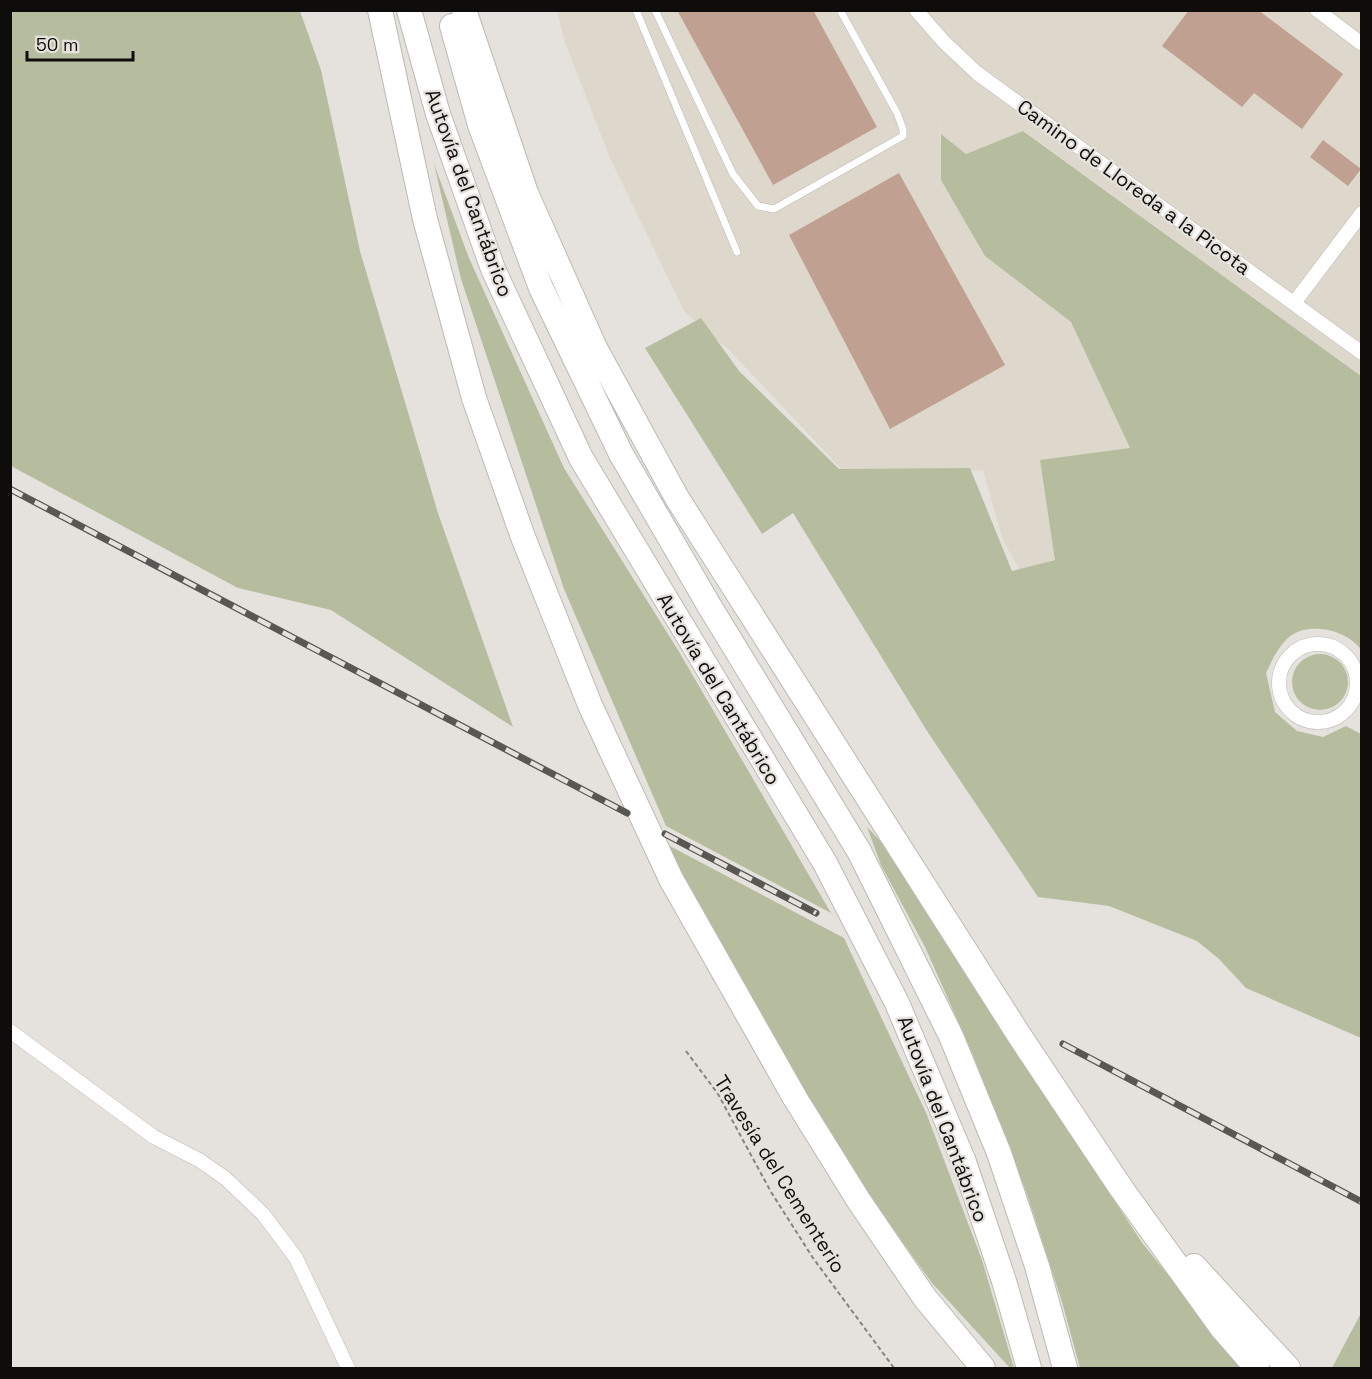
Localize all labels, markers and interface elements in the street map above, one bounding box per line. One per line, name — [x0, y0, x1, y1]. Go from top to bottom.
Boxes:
scale bar — [27, 24, 134, 62]
text: 50 m — [36, 33, 78, 56]
street label: Autovía del Cantábrico — [419, 86, 519, 300]
street label: Camino de Lloreda a la Picota — [1012, 93, 1256, 281]
street label: Autovía del Cantábrico — [651, 588, 787, 790]
street label: Autovía del Cantábrico — [892, 1012, 994, 1226]
street label: Travesía del Cementerio — [708, 1070, 852, 1278]

